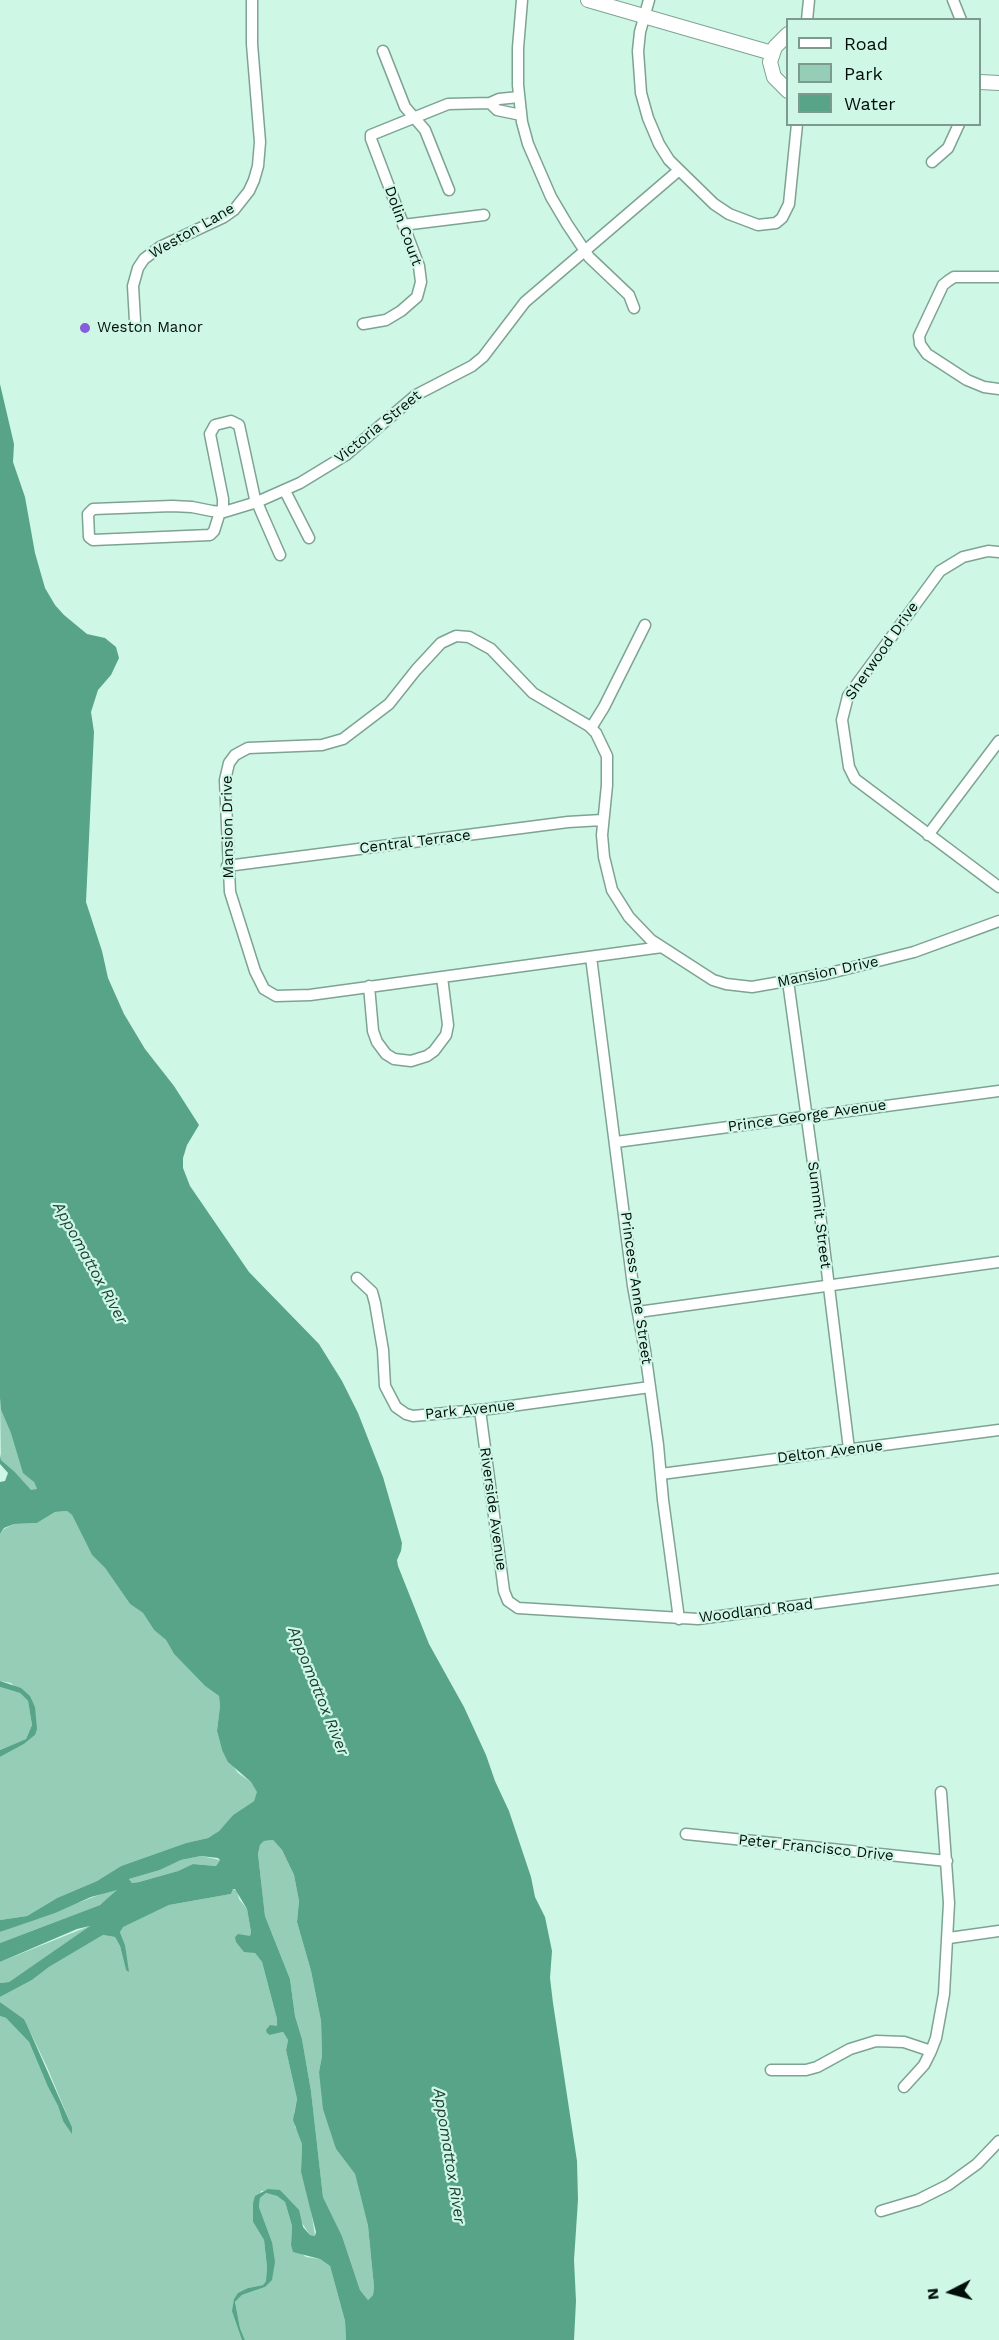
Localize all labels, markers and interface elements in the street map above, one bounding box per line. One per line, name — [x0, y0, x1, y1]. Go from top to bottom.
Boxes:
legend — [786, 18, 981, 126]
text: Road — [844, 33, 888, 54]
text: Park — [844, 63, 883, 84]
text: Water — [844, 93, 896, 114]
street label: Dolin Court — [380, 184, 426, 268]
street label: Weston Lane — [146, 199, 238, 263]
place label: Weston Manor — [97, 319, 203, 337]
marker: Weston Manor — [78, 321, 92, 335]
street label: Victoria Street — [331, 387, 425, 467]
street label: Sherwood Drive — [841, 598, 923, 704]
street label: Mansion Drive — [218, 775, 238, 879]
street label: Central Terrace — [358, 826, 472, 858]
street label: Mansion Drive — [776, 952, 880, 992]
street label: Prince George Avenue — [727, 1096, 887, 1136]
street label: Summit Street — [803, 1160, 835, 1270]
water label: Appomattox River — [48, 1199, 132, 1327]
street label: Princess Anne Street — [616, 1211, 656, 1365]
street label: Park Avenue — [424, 1396, 516, 1424]
street label: Delton Avenue — [776, 1437, 884, 1467]
street label: Riverside Avenue — [475, 1446, 511, 1572]
street label: Woodland Road — [698, 1595, 814, 1627]
water label: Appomattox River — [283, 1624, 353, 1758]
street label: Peter Francisco Drive — [738, 1831, 894, 1865]
water label: Appomattox River — [429, 2087, 469, 2225]
north arrow — [921, 2262, 981, 2322]
text: N — [923, 2287, 943, 2301]

